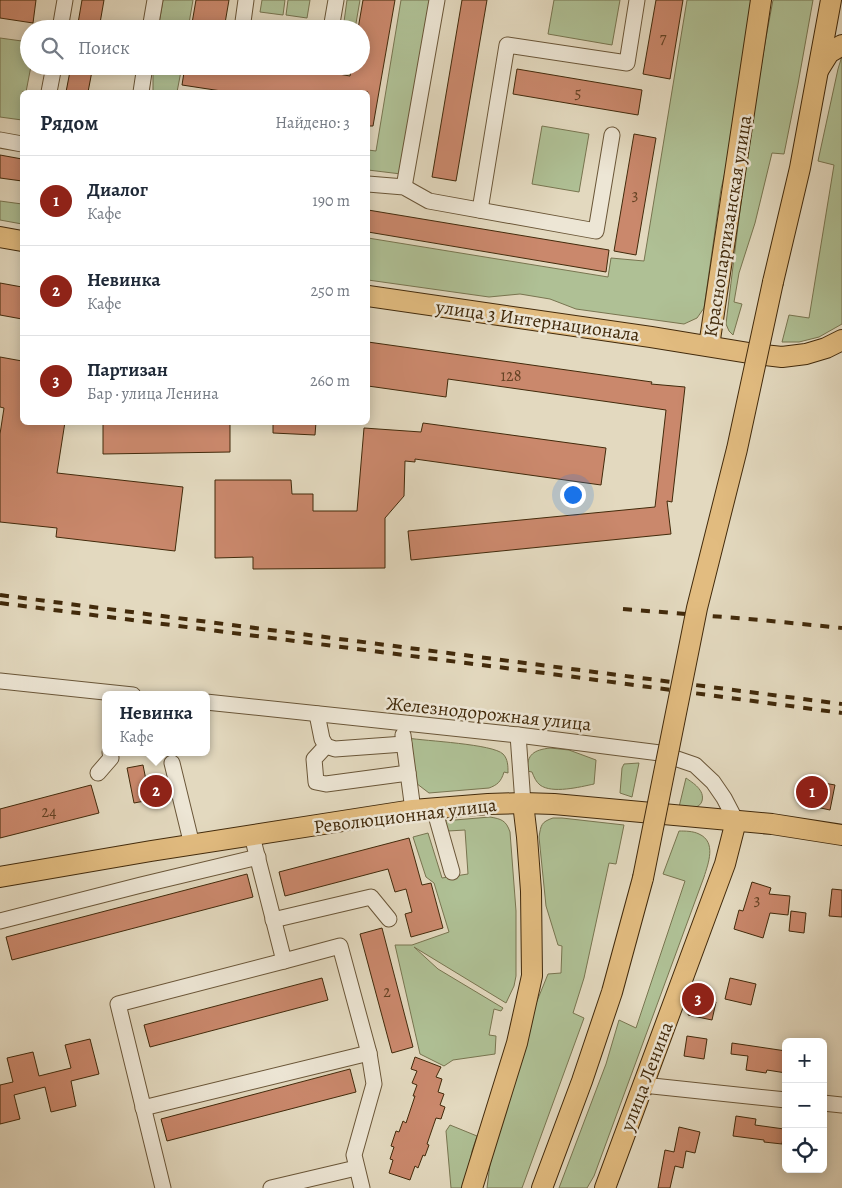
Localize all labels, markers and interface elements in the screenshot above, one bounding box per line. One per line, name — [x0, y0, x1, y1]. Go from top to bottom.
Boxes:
search box — [20, 20, 370, 75]
house number: 7 — [660, 27, 667, 49]
icon: search — [38, 34, 66, 62]
text: Поиск — [78, 35, 130, 61]
house number: 5 — [575, 82, 582, 104]
text: Рядом — [40, 109, 98, 137]
text: Найдено: 3 — [275, 112, 350, 134]
street label: Краснопартизанская улица — [698, 113, 758, 339]
text: Диалог — [87, 177, 148, 203]
house number: 3 — [632, 184, 638, 206]
text: 1 — [53, 190, 59, 212]
text: 190 m — [312, 190, 350, 212]
text: Кафе — [87, 203, 121, 225]
text: Невинка — [87, 267, 160, 293]
text: 2 — [52, 280, 60, 302]
text: 250 m — [311, 280, 350, 302]
text: Кафе — [87, 293, 121, 315]
street label: улица 3 Интернационала — [433, 294, 642, 348]
text: Партизан — [87, 357, 168, 383]
house number: 128 — [501, 365, 521, 387]
text: 3 — [53, 370, 59, 392]
text: 260 m — [310, 370, 350, 392]
text: Бар · улица Ленина — [87, 383, 219, 405]
your location — [560, 482, 586, 508]
street label: Железнодорожная улица — [385, 690, 593, 738]
popup — [102, 691, 210, 756]
text: Невинка — [119, 700, 193, 726]
text: Кафе — [119, 726, 154, 748]
pin: 2 — [140, 772, 172, 810]
pin: 1 — [796, 773, 828, 811]
street label: Революционная улица — [312, 792, 498, 840]
house number: 24 — [42, 801, 56, 823]
house number: 3 — [754, 889, 760, 911]
pin: 3 — [682, 980, 714, 1018]
house number: 2 — [383, 981, 391, 1003]
street label: улица Ленина — [614, 1018, 680, 1136]
map controls — [782, 1038, 827, 1173]
button: + — [782, 1038, 827, 1083]
button: − — [782, 1083, 827, 1128]
button: locate — [782, 1128, 827, 1173]

